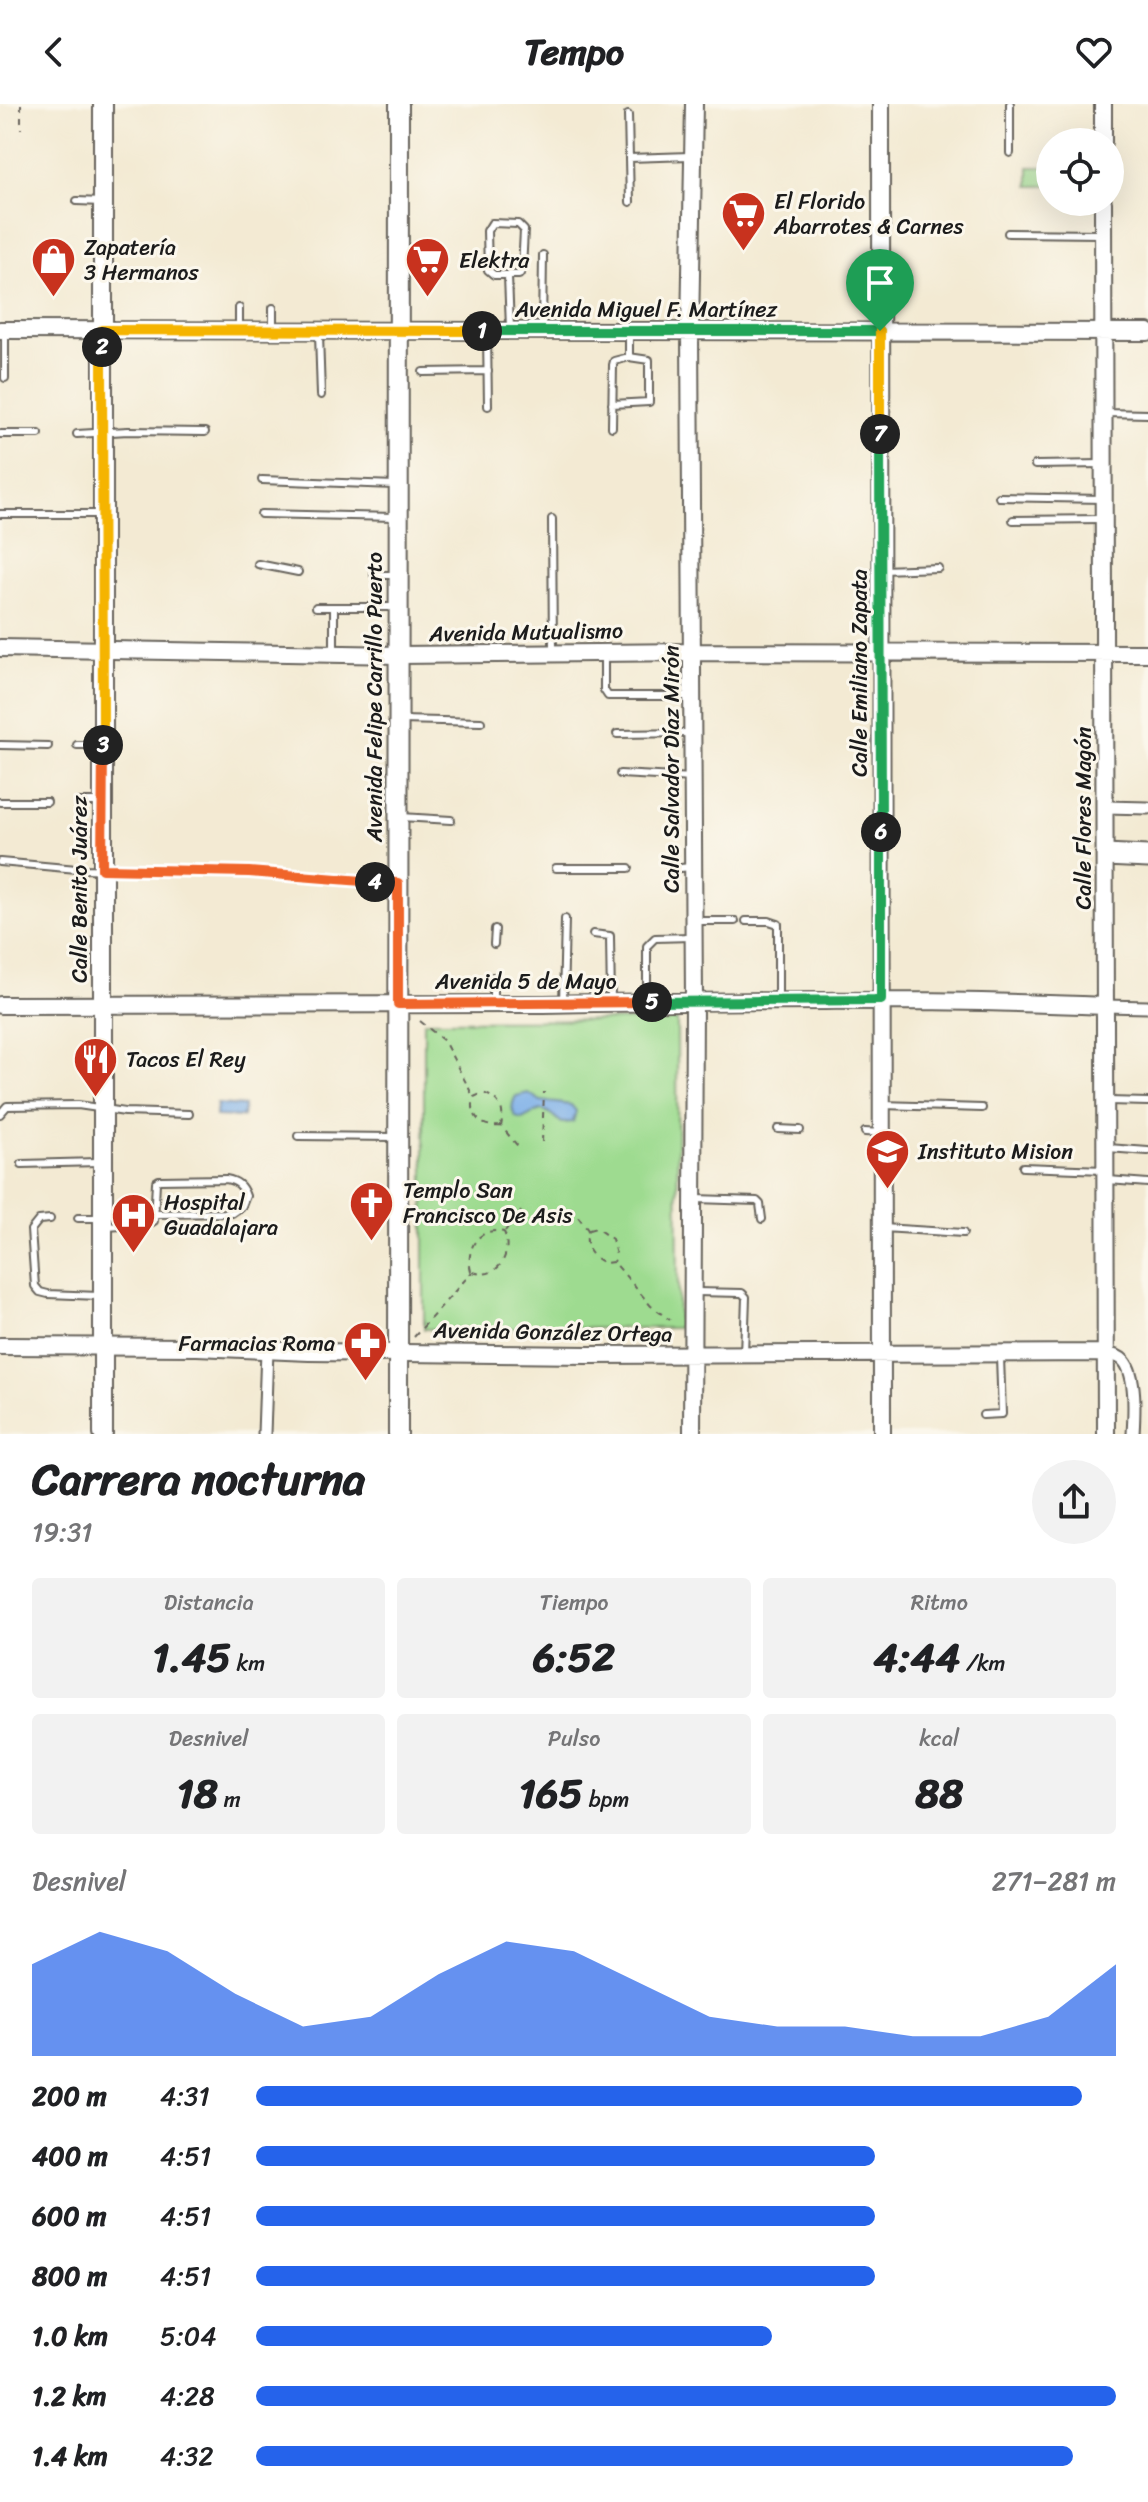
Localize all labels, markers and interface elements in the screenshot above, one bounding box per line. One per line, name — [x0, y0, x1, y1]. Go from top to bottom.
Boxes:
text: Tempo — [524, 20, 624, 84]
icon: back — [32, 30, 76, 74]
icon: heart — [1072, 30, 1116, 74]
map controls — [1036, 128, 1124, 216]
button: locate — [1036, 128, 1124, 216]
place label: El Florido Abarrotes & Carnes — [773, 182, 964, 246]
supermarket icon: El Florido Abarrotes & Carnes — [719, 190, 767, 253]
place label: Zapatería 3 Hermanos — [84, 228, 199, 292]
shop icon: Zapatería 3 Hermanos — [29, 236, 77, 299]
supermarket icon: Elektra — [404, 236, 452, 299]
place label: Elektra — [459, 241, 530, 280]
pin — [846, 249, 914, 331]
icon: arrive — [858, 261, 902, 305]
street label: Avenida Miguel F. Martínez — [514, 290, 778, 329]
pin: 1 — [462, 311, 502, 351]
text: 1 — [477, 311, 487, 350]
pin: 2 — [82, 327, 122, 367]
text: 2 — [96, 327, 108, 366]
pin: 7 — [860, 414, 900, 454]
text: 7 — [874, 414, 886, 453]
street label: Avenida Felipe Carrillo Puerto — [355, 552, 394, 843]
street label: Calle Emiliano Zapata — [840, 569, 879, 777]
street label: Avenida Mutualismo — [428, 611, 623, 653]
street label: Calle Salvador Díaz Mirón — [652, 645, 691, 893]
pin: 3 — [83, 725, 123, 765]
text: 3 — [97, 725, 109, 764]
street label: Calle Flores Magón — [1064, 726, 1103, 909]
street label: Calle Benito Juárez — [60, 795, 99, 983]
pin: 6 — [861, 812, 901, 852]
text: 6 — [875, 812, 887, 851]
pin: 4 — [355, 862, 395, 902]
text: 4 — [368, 862, 382, 901]
street label: Avenida 5 de Mayo — [434, 962, 617, 1001]
pin: 5 — [632, 982, 672, 1022]
text: 5 — [645, 982, 659, 1021]
restaurant icon: Tacos El Rey — [71, 1035, 119, 1098]
place label: Tacos El Rey — [126, 1040, 246, 1079]
school or university icon: Instituto Mision — [863, 1127, 911, 1190]
place label: Instituto Mision — [917, 1132, 1073, 1171]
place label: Templo San Francisco De Asis — [403, 1171, 573, 1235]
church icon: Templo San Francisco De Asis — [348, 1179, 396, 1242]
place label: Hospital Guadalajara — [164, 1183, 278, 1247]
hospital icon: Hospital Guadalajara — [109, 1191, 157, 1254]
street label: Avenida González Ortega — [432, 1310, 673, 1354]
pharmacy icon: Farmacias Roma — [342, 1319, 390, 1382]
place label: Farmacias Roma — [179, 1324, 335, 1363]
text: Carrera nocturna — [32, 1440, 365, 1518]
button: share — [1032, 1460, 1116, 1544]
text: 19:31 — [32, 1509, 92, 1555]
text: Distancia — [164, 1583, 254, 1622]
text: Tiempo — [539, 1583, 609, 1622]
text: Ritmo — [911, 1583, 968, 1622]
text: 1.45 — [152, 1622, 231, 1693]
text: 6:52 — [533, 1622, 615, 1693]
text: 4:44 — [873, 1622, 960, 1693]
text: km — [231, 1644, 265, 1683]
text: /km — [960, 1644, 1005, 1683]
text: Desnivel — [169, 1719, 248, 1758]
text: Pulso — [548, 1719, 600, 1758]
text: kcal — [919, 1719, 959, 1758]
text: 18 — [177, 1758, 218, 1829]
text: 165 — [519, 1758, 583, 1829]
text: 88 — [915, 1758, 963, 1829]
text: m — [218, 1780, 241, 1819]
text: bpm — [583, 1780, 629, 1819]
text: Desnivel — [32, 1858, 126, 1904]
text: 271–281 m — [992, 1858, 1116, 1904]
text: 200 m — [32, 2073, 107, 2119]
text: 4:31 — [160, 2073, 210, 2119]
text: 400 m — [32, 2133, 108, 2179]
text: 4:51 — [160, 2133, 211, 2179]
text: 600 m — [32, 2193, 106, 2239]
text: 4:51 — [160, 2193, 211, 2239]
text: 800 m — [32, 2253, 107, 2299]
text: 4:51 — [160, 2253, 211, 2299]
text: 1.0 km — [32, 2313, 108, 2359]
text: 5:04 — [160, 2313, 216, 2359]
text: 1.2 km — [32, 2373, 107, 2419]
text: 4:28 — [160, 2373, 215, 2419]
text: 1.4 km — [32, 2433, 108, 2479]
text: 4:32 — [160, 2433, 213, 2479]

